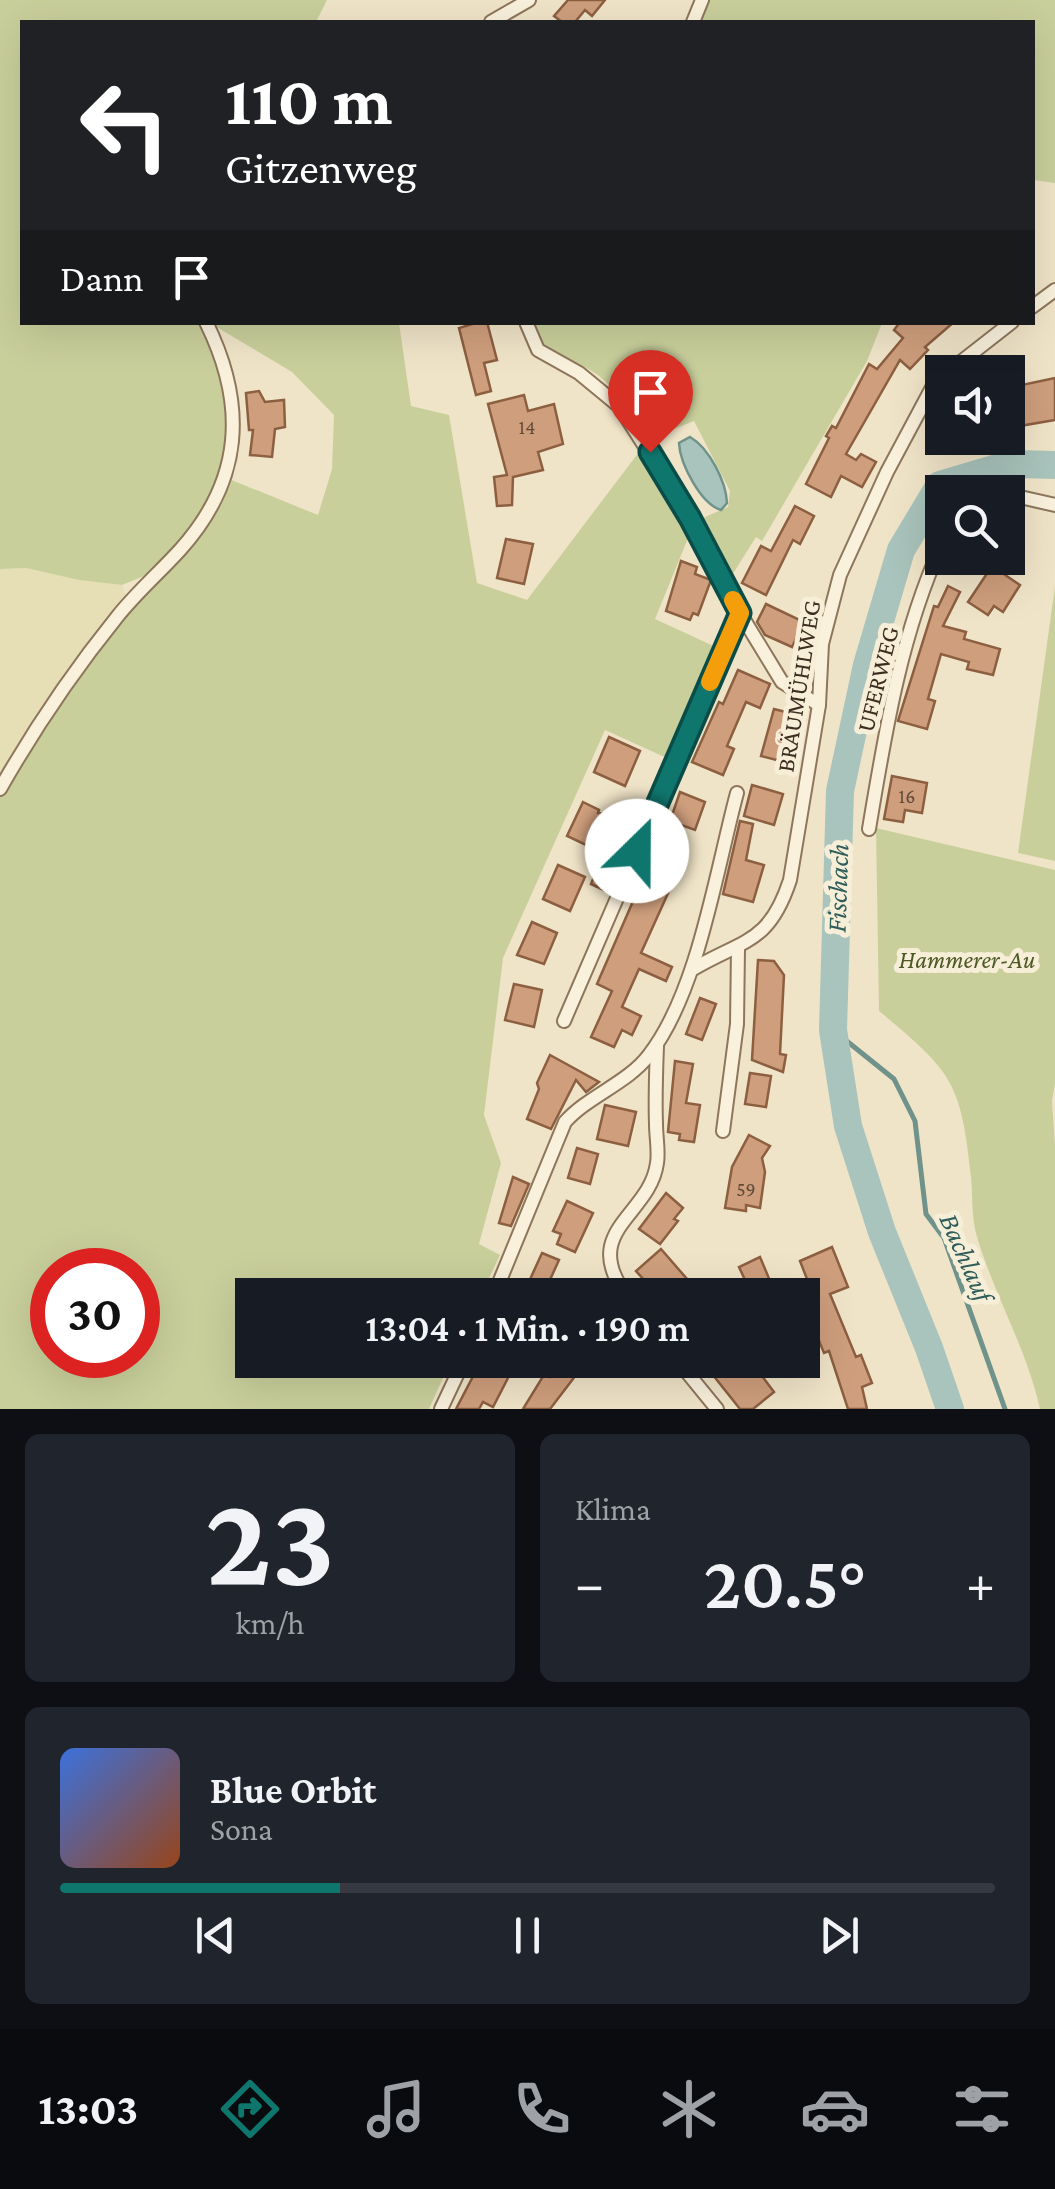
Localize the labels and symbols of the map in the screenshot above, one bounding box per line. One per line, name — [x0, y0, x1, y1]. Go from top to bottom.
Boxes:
pin — [608, 350, 693, 453]
house number: 14 — [519, 416, 535, 438]
street label: BRÄUMÜHLWEG — [772, 598, 825, 774]
street label: UFERWEG — [851, 624, 904, 735]
house number: 16 — [899, 785, 915, 807]
position arrow — [585, 799, 689, 903]
water label: Fischach — [820, 843, 855, 933]
park label: Hammerer-Au — [899, 946, 1035, 973]
house number: 59 — [736, 1178, 756, 1200]
water label: Bachlauf — [933, 1208, 1001, 1309]
speed limit sign: 30 — [30, 1248, 160, 1378]

